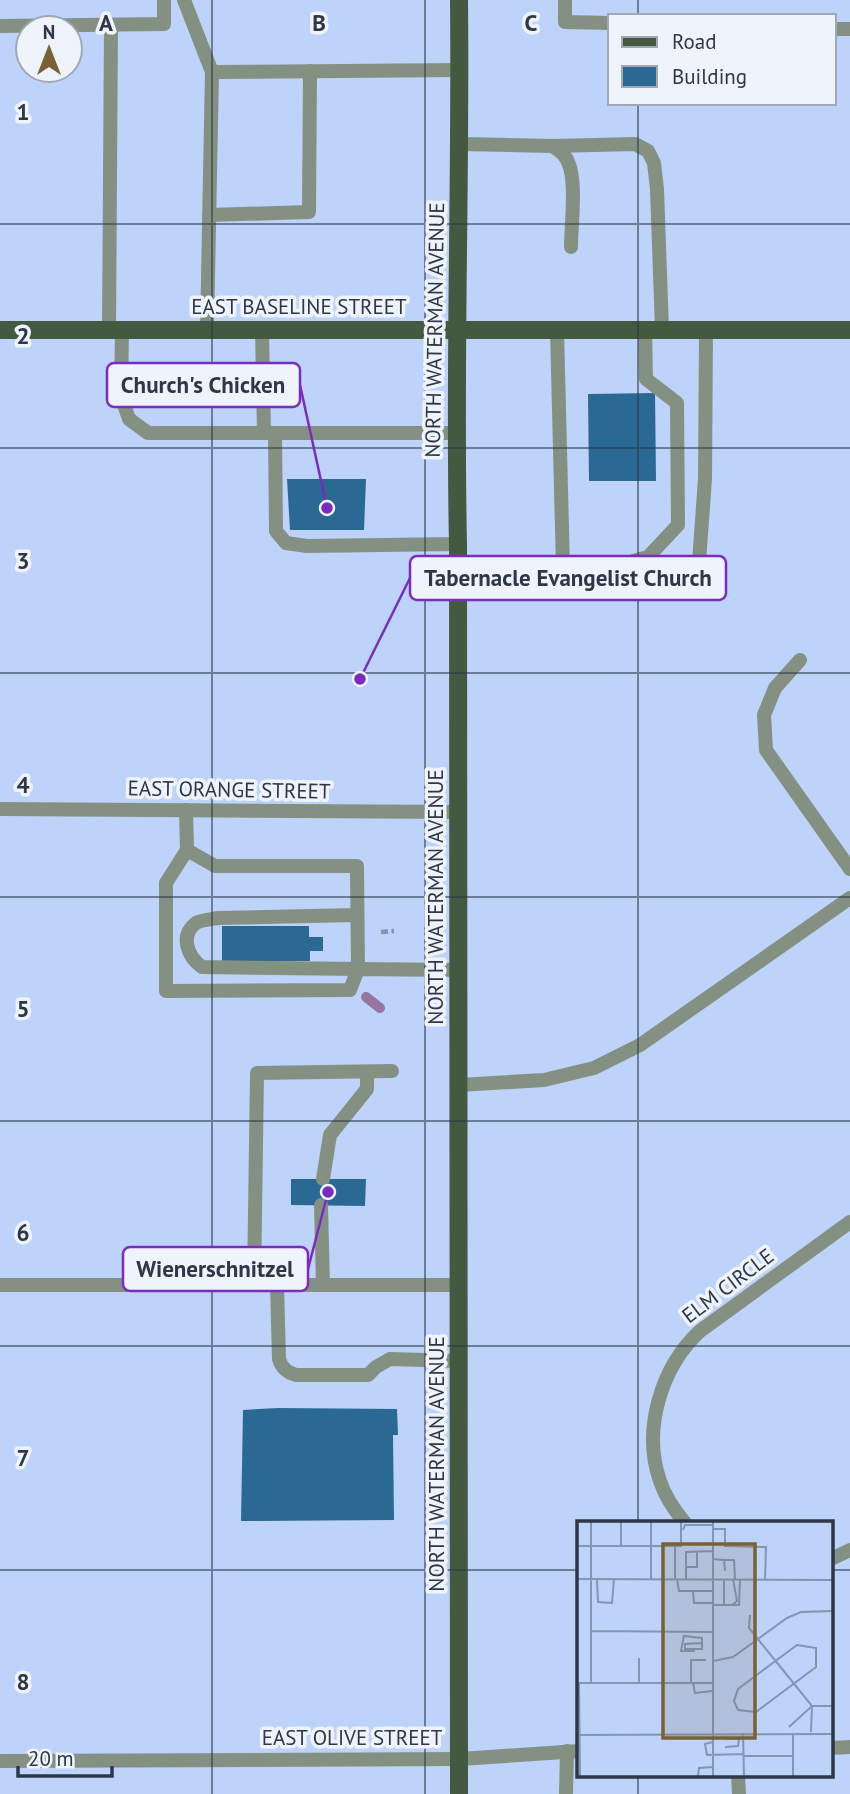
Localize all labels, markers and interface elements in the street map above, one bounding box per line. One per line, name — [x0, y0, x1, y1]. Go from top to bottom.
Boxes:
text: A — [99, 8, 113, 37]
text: B — [312, 8, 326, 37]
text: C — [525, 8, 538, 37]
north arrow — [14, 14, 84, 84]
legend — [608, 14, 836, 105]
text: N — [43, 20, 55, 44]
text: Road — [672, 28, 716, 55]
text: Building — [672, 63, 747, 90]
text: 1 — [16, 97, 30, 126]
street label: NORTH WATERMAN AVENUE — [419, 202, 450, 458]
street label: EAST BASELINE STREET — [191, 293, 407, 320]
text: 2 — [16, 321, 30, 350]
callout: Church's Chicken — [107, 363, 300, 407]
text: Church's Chicken — [121, 370, 285, 399]
text: 3 — [16, 546, 30, 575]
callout: Tabernacle Evangelist Church — [410, 556, 726, 600]
text: Tabernacle Evangelist Church — [424, 563, 712, 592]
street label: NORTH WATERMAN AVENUE — [422, 769, 449, 1025]
text: 4 — [16, 770, 30, 799]
street label: EAST ORANGE STREET — [127, 774, 331, 805]
text: 5 — [16, 994, 30, 1023]
text: 6 — [16, 1218, 30, 1247]
street label: ELM CIRCLE — [676, 1242, 779, 1329]
callout: Wienerschnitzel — [123, 1247, 308, 1291]
text: Wienerschnitzel — [136, 1254, 294, 1283]
street label: NORTH WATERMAN AVENUE — [423, 1336, 450, 1592]
text: 7 — [16, 1443, 30, 1472]
inset map — [577, 1521, 832, 1776]
text: 8 — [16, 1667, 30, 1696]
street label: EAST OLIVE STREET — [262, 1724, 443, 1751]
scale bar — [18, 1734, 112, 1778]
text: 20 m — [28, 1745, 74, 1772]

